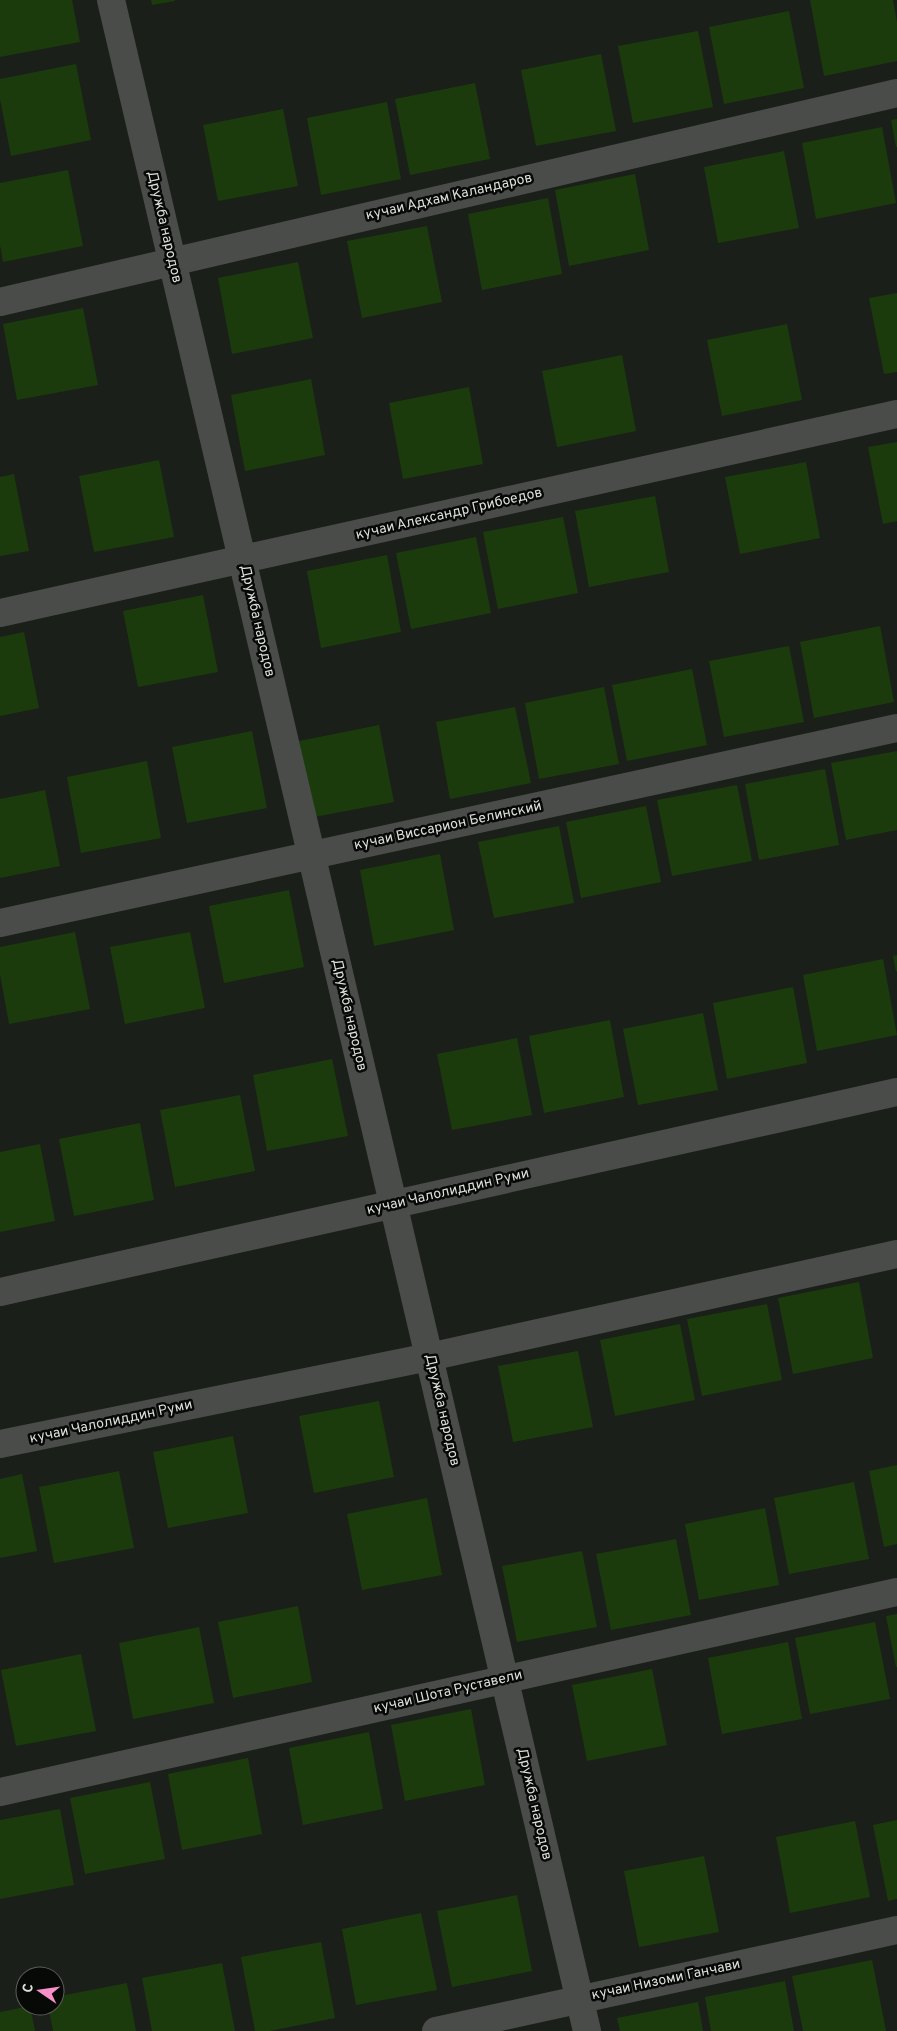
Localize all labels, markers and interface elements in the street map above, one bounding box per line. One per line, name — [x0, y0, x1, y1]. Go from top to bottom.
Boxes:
street label: Дружба народов — [143, 169, 185, 285]
street label: кучаи Адхам Каландаров — [364, 170, 534, 224]
street label: кучаи Александр Грибоедов — [354, 484, 544, 544]
street label: Дружба народов — [236, 563, 278, 679]
street label: кучаи Виссарион Белинский — [353, 798, 543, 854]
street label: Дружба народов — [328, 957, 370, 1073]
street label: кучаи Чалолиддин Руми — [365, 1165, 531, 1219]
street label: Дружба народов — [421, 1352, 463, 1468]
street label: кучаи Чалолиддин Руми — [28, 1396, 194, 1448]
street label: кучаи Шота Руставели — [372, 1667, 524, 1717]
street label: Дружба народов — [513, 1746, 555, 1862]
street label: кучаи Низоми Ганчави — [590, 1956, 742, 2004]
north arrow — [15, 1966, 65, 2016]
text: С — [20, 1982, 38, 1995]

